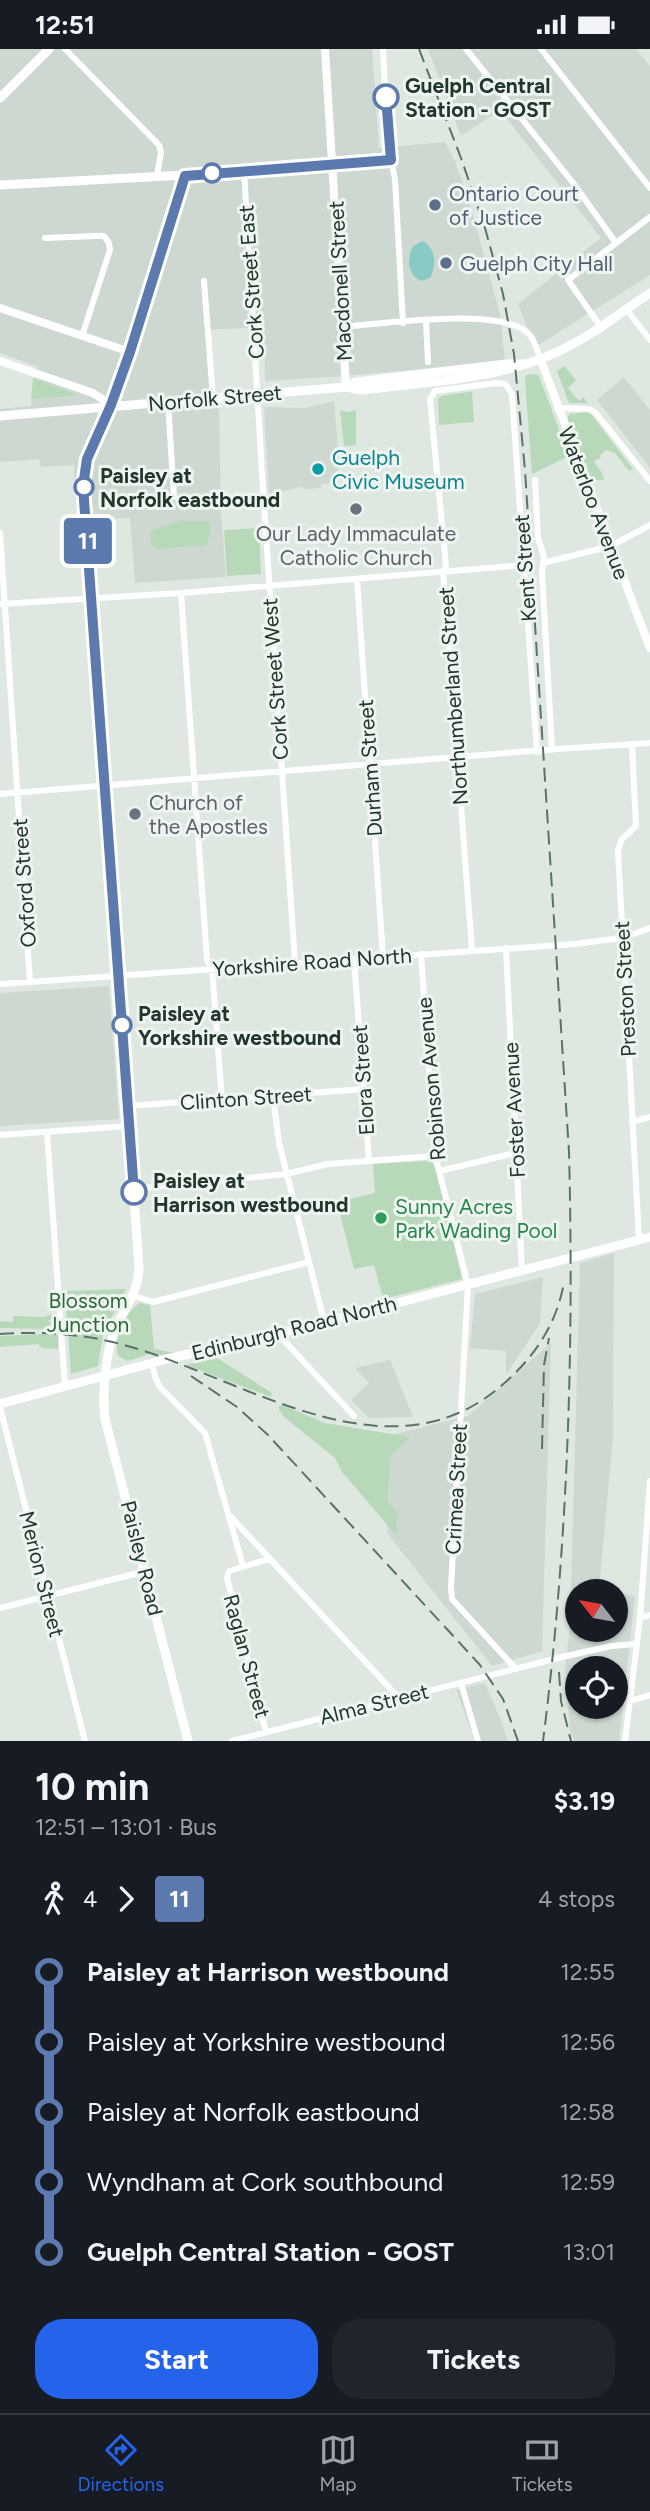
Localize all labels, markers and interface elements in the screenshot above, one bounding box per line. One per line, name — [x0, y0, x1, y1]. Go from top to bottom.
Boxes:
text: 12:51 — [35, 9, 95, 41]
place label: Guelph Central Station - GOST — [405, 73, 551, 122]
marker: Guelph Central Station - GOST — [373, 84, 399, 110]
unlabelled marker — [202, 163, 222, 183]
place label: Ontario Court of Justice — [449, 181, 579, 230]
marker: Ontario Court of Justice — [427, 197, 443, 213]
street label: Macdonell Street — [323, 200, 357, 362]
street label: Cork Street East — [233, 204, 269, 360]
place label: Guelph City Hall — [460, 251, 613, 276]
marker: Guelph City Hall — [438, 255, 454, 271]
street label: Norfolk Street — [147, 380, 283, 416]
street label: Waterloo Avenue — [553, 423, 635, 583]
place label: Guelph Civic Museum — [332, 445, 465, 494]
marker: Guelph Civic Museum — [310, 461, 326, 477]
place label: Paisley at Norfolk eastbound — [100, 463, 280, 512]
marker: Paisley at Norfolk eastbound — [74, 477, 94, 497]
marker: Our Lady Immaculate Catholic Church — [348, 501, 364, 517]
street label: Kent Street — [509, 513, 541, 623]
line badge: 11 — [56, 518, 119, 564]
place label: Our Lady Immaculate Catholic Church — [256, 521, 456, 570]
text: 11 — [78, 526, 98, 555]
street label: Northumberland Street — [433, 586, 473, 806]
street label: Cork Street West — [257, 597, 293, 761]
street label: Durham Street — [353, 698, 387, 837]
place label: Church of the Apostles — [149, 790, 268, 839]
marker: Church of the Apostles — [127, 806, 143, 822]
street label: Oxford Street — [7, 817, 41, 948]
street label: Preston Street — [609, 920, 641, 1058]
street label: Yorkshire Road North — [212, 943, 412, 981]
street label: Robinson Avenue — [411, 996, 451, 1162]
place label: Paisley at Yorkshire westbound — [138, 1001, 341, 1050]
marker: Paisley at Yorkshire westbound — [112, 1015, 132, 1035]
street label: Elora Street — [347, 1024, 379, 1136]
street label: Foster Avenue — [498, 1041, 530, 1179]
street label: Clinton Street — [179, 1081, 313, 1115]
place label: Paisley at Harrison westbound — [153, 1168, 348, 1217]
marker: Paisley at Harrison westbound — [121, 1179, 147, 1205]
place label: Sunny Acres Park Wading Pool — [395, 1194, 557, 1243]
marker: Sunny Acres Park Wading Pool — [373, 1210, 389, 1226]
park label: Blossom Junction — [47, 1288, 129, 1337]
street label: Edinburgh Road North — [189, 1290, 399, 1366]
street label: Crimea Street — [440, 1423, 472, 1555]
street label: Paisley Road — [116, 1498, 168, 1618]
street label: Merion Street — [14, 1508, 70, 1640]
north arrow — [565, 1579, 628, 1641]
map controls — [565, 1579, 628, 1719]
street label: Raglan Street — [218, 1591, 276, 1721]
button: locate — [565, 1656, 628, 1719]
street label: Alma Street — [317, 1678, 431, 1730]
text: 10 min — [35, 1764, 149, 1810]
text: $3.19 — [554, 1785, 615, 1817]
text: 12:51 – 13:01 · Bus — [35, 1813, 217, 1841]
icon: walk — [35, 1880, 73, 1918]
icon: forward — [107, 1880, 145, 1918]
text: 11 — [169, 1884, 190, 1913]
text: 4 — [83, 1885, 97, 1913]
text: 4 stops — [538, 1885, 615, 1913]
text: Paisley at Harrison westbound — [87, 1956, 449, 1988]
text: 12:55 — [560, 1958, 615, 1986]
text: Paisley at Yorkshire westbound — [87, 2026, 446, 2058]
text: 12:56 — [561, 2028, 615, 2056]
text: Paisley at Norfolk eastbound — [87, 2096, 420, 2128]
text: 12:58 — [559, 2098, 615, 2126]
text: Wyndham at Cork southbound — [87, 2166, 443, 2198]
text: 12:59 — [561, 2168, 615, 2196]
text: Guelph Central Station - GOST — [87, 2236, 454, 2268]
text: 13:01 — [563, 2238, 615, 2266]
button: Start — [35, 2319, 318, 2399]
button: Tickets — [332, 2319, 615, 2399]
tab: Directions — [77, 2431, 164, 2496]
tab: Map — [319, 2431, 357, 2496]
tab: Tickets — [512, 2431, 573, 2496]

